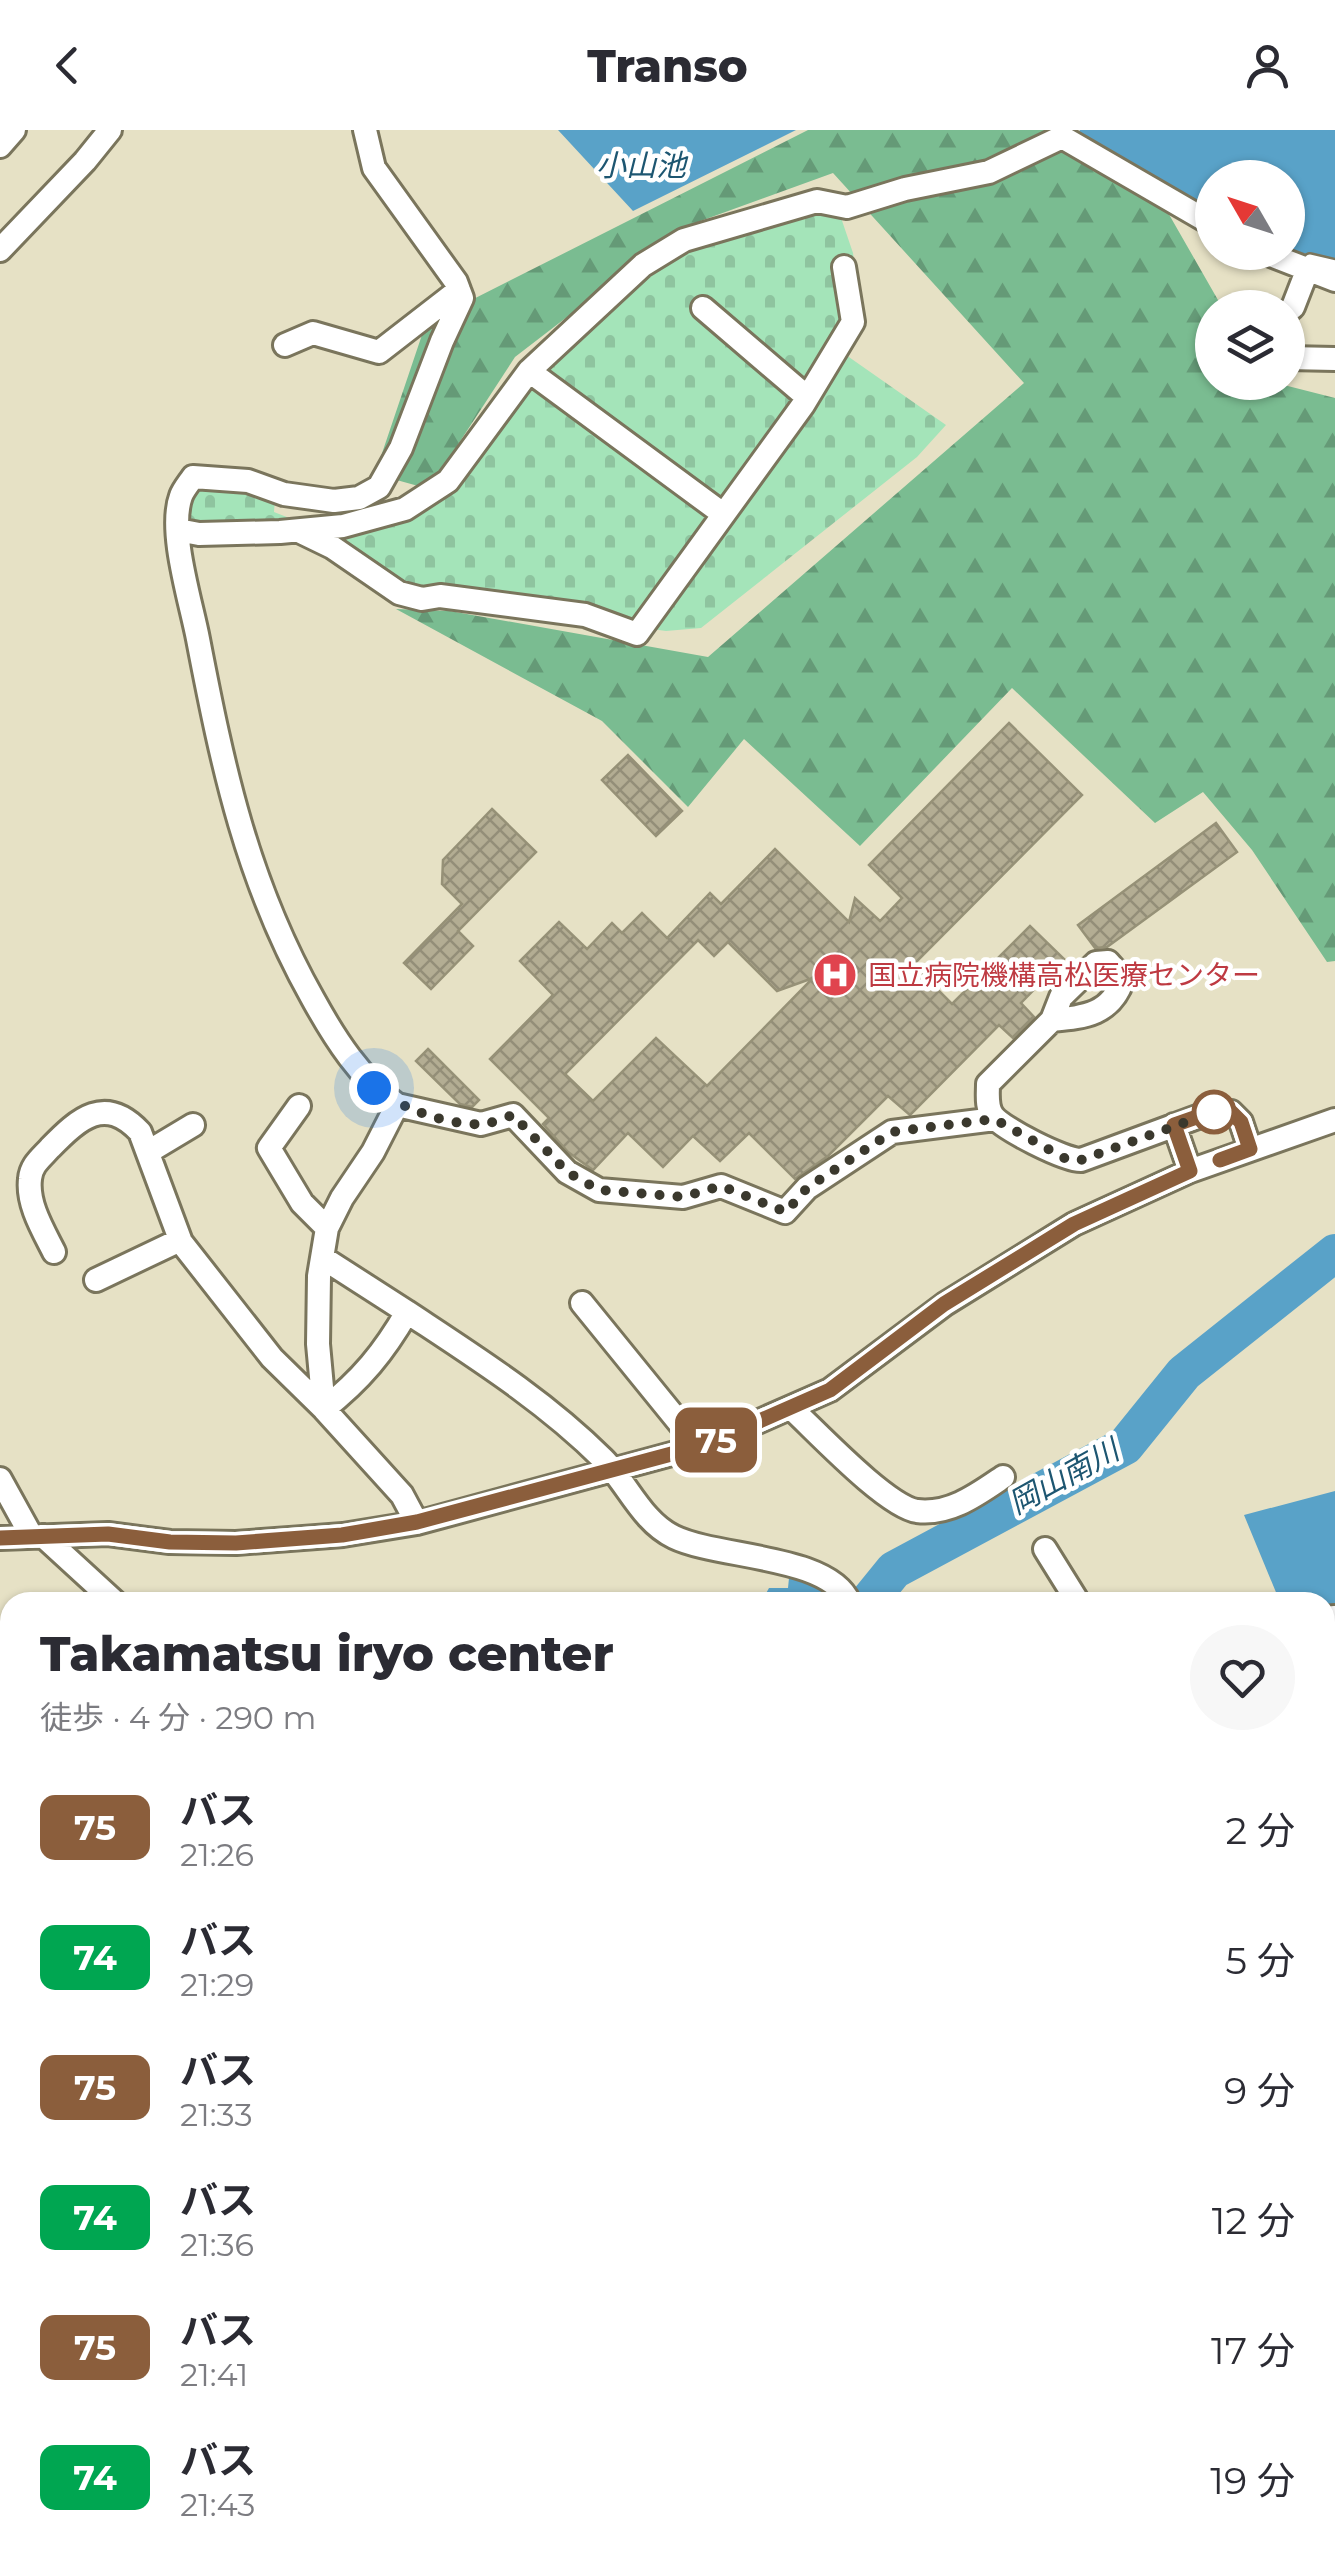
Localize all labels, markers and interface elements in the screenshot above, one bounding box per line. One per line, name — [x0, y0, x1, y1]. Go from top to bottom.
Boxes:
icon: back — [40, 38, 95, 93]
text: Transo — [587, 38, 748, 93]
icon: person — [1240, 38, 1295, 93]
water label: 小山池 — [596, 147, 689, 184]
north arrow — [1195, 160, 1305, 270]
map controls — [1195, 160, 1305, 400]
button: layers — [1195, 290, 1305, 400]
hospital icon: 国立病院機構高松医療センター — [812, 952, 858, 998]
place label: 国立病院機構高松医療センター — [868, 958, 1260, 992]
your location — [349, 1063, 399, 1113]
unlabelled marker — [1193, 1091, 1235, 1133]
line badge: 75 — [671, 1408, 761, 1472]
text: 75 — [695, 1419, 737, 1462]
water label: 岡山南川 — [1002, 1430, 1128, 1522]
text: Takamatsu iryo center — [40, 1625, 614, 1683]
button: heart — [1190, 1625, 1295, 1730]
text: 徒歩 · 4 分 · 290 m — [40, 1698, 316, 1737]
text: バス — [180, 1787, 256, 1834]
text: 75 — [74, 1806, 116, 1849]
text: 2 分 — [1225, 1807, 1295, 1854]
text: 21:26 — [180, 1835, 254, 1874]
text: バス — [180, 1917, 256, 1964]
text: 74 — [73, 1936, 117, 1979]
text: 5 分 — [1226, 1937, 1295, 1984]
text: 21:29 — [180, 1965, 254, 2004]
text: バス — [180, 2047, 256, 2094]
text: 75 — [74, 2066, 116, 2109]
text: 9 分 — [1224, 2067, 1295, 2114]
text: 21:33 — [180, 2095, 252, 2134]
text: バス — [180, 2177, 256, 2224]
text: 74 — [73, 2196, 117, 2239]
text: 12 分 — [1212, 2197, 1295, 2244]
text: 21:36 — [180, 2225, 254, 2264]
text: バス — [180, 2307, 256, 2354]
text: 75 — [74, 2326, 116, 2369]
text: 17 分 — [1211, 2327, 1295, 2374]
text: 21:41 — [180, 2355, 248, 2394]
text: バス — [180, 2437, 256, 2484]
text: 74 — [73, 2456, 117, 2499]
text: 19 分 — [1210, 2457, 1295, 2504]
text: 21:43 — [180, 2485, 255, 2524]

